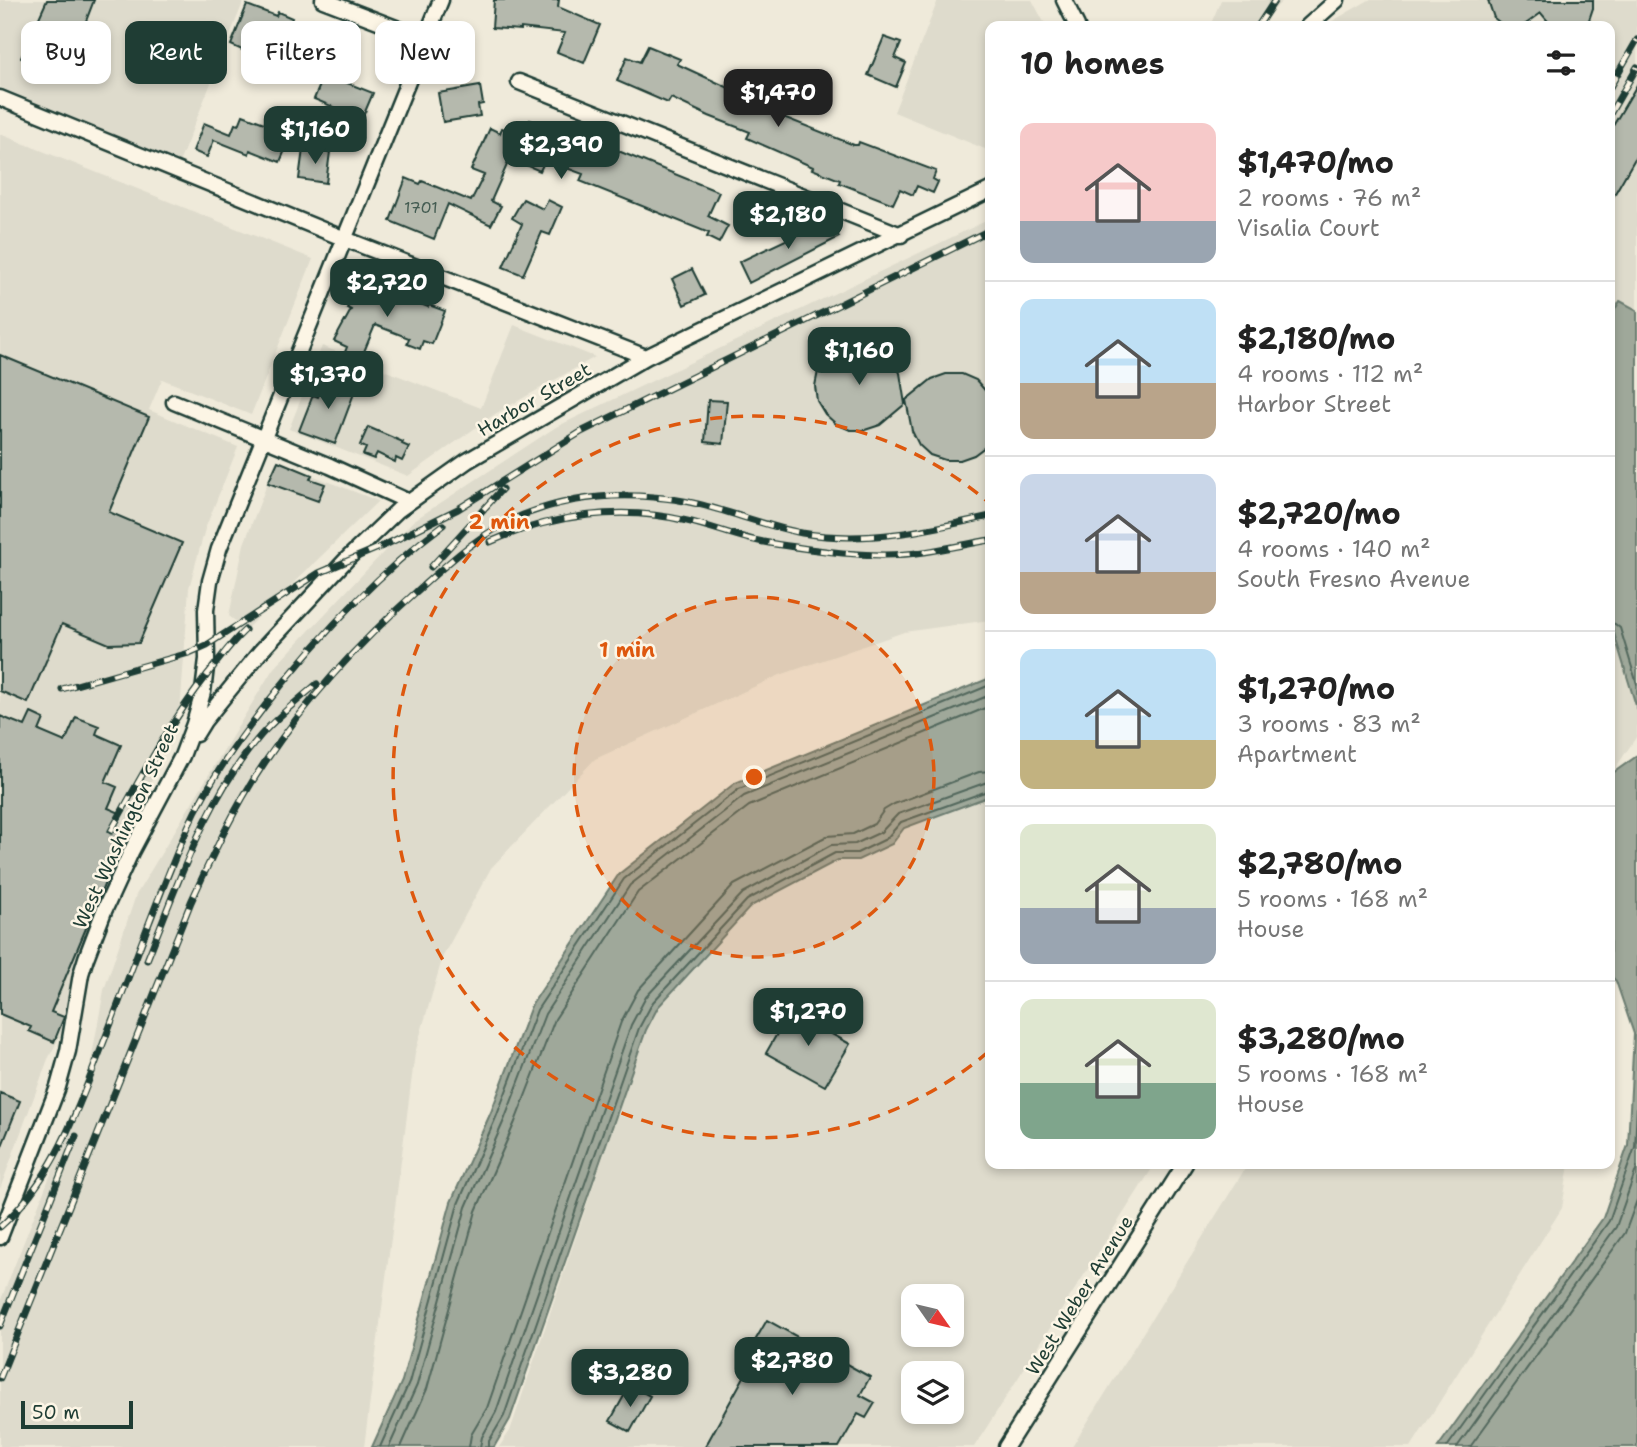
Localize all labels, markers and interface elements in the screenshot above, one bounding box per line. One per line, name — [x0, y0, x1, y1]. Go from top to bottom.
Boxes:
chip: Buy — [21, 21, 111, 84]
chip: Rent — [125, 21, 227, 84]
chip: Filters — [241, 21, 361, 84]
chip: New — [375, 21, 475, 84]
text: 10 homes — [1020, 43, 1165, 84]
icon: filters — [1542, 44, 1580, 82]
pin: $1,470 — [721, 69, 835, 129]
text: $1,470 — [740, 77, 816, 107]
pin: $1,160 — [258, 106, 372, 166]
text: $1,160 — [280, 114, 350, 144]
pin: $2,390 — [504, 122, 618, 181]
text: $2,390 — [519, 129, 603, 159]
text: $1,470/mo — [1237, 142, 1394, 183]
icon: home — [1076, 151, 1160, 235]
text: 2 rooms · 76 m² — [1237, 183, 1421, 213]
pin: $2,180 — [731, 191, 845, 251]
house number: 1701 — [404, 197, 438, 218]
text: $2,180 — [749, 199, 827, 229]
text: Visalia Court — [1237, 213, 1380, 243]
pin: $2,720 — [330, 260, 444, 319]
text: $2,720 — [346, 267, 428, 297]
text: $2,180/mo — [1237, 318, 1396, 359]
icon: home — [1076, 327, 1160, 411]
pin: $1,160 — [802, 328, 916, 387]
text: $1,160 — [824, 335, 894, 365]
pin: $1,370 — [271, 352, 385, 411]
street label: Harbor Street — [473, 357, 596, 442]
text: $1,370 — [289, 359, 367, 389]
text: 4 rooms · 112 m² — [1237, 359, 1423, 389]
text: Harbor Street — [1237, 389, 1391, 419]
text: $2,720/mo — [1237, 493, 1401, 534]
icon: home — [1076, 502, 1160, 586]
text: 2 min — [468, 508, 530, 536]
text: 4 rooms · 140 m² — [1237, 534, 1431, 564]
text: South Fresno Avenue — [1237, 564, 1470, 594]
text: 1 min — [599, 636, 655, 664]
text: $1,270/mo — [1237, 668, 1395, 709]
icon: home — [1076, 677, 1160, 761]
text: 3 rooms · 83 m² — [1237, 709, 1421, 739]
street label: West Washington Street — [67, 720, 184, 933]
text: Apartment — [1237, 739, 1357, 769]
centre of rings — [742, 765, 766, 789]
text: $2,780/mo — [1237, 843, 1402, 884]
icon: home — [1076, 852, 1160, 936]
text: 5 rooms · 168 m² — [1237, 884, 1428, 914]
text: House — [1237, 914, 1305, 944]
pin: $1,270 — [751, 988, 865, 1048]
text: $1,270 — [769, 996, 847, 1026]
text: $3,280/mo — [1237, 1018, 1405, 1059]
icon: home — [1076, 1027, 1160, 1111]
text: 5 rooms · 168 m² — [1237, 1059, 1428, 1089]
text: House — [1237, 1089, 1305, 1119]
street label: West Weber Avenue — [1020, 1211, 1139, 1380]
north arrow — [901, 1284, 964, 1348]
map controls — [901, 1284, 964, 1424]
pin: $2,780 — [735, 1338, 849, 1397]
text: $2,780 — [750, 1345, 834, 1375]
pin: $3,280 — [573, 1350, 687, 1409]
text: $3,280 — [587, 1357, 673, 1387]
button: layers — [901, 1361, 964, 1424]
scale bar — [21, 1398, 133, 1430]
text: 50 m — [32, 1400, 80, 1425]

